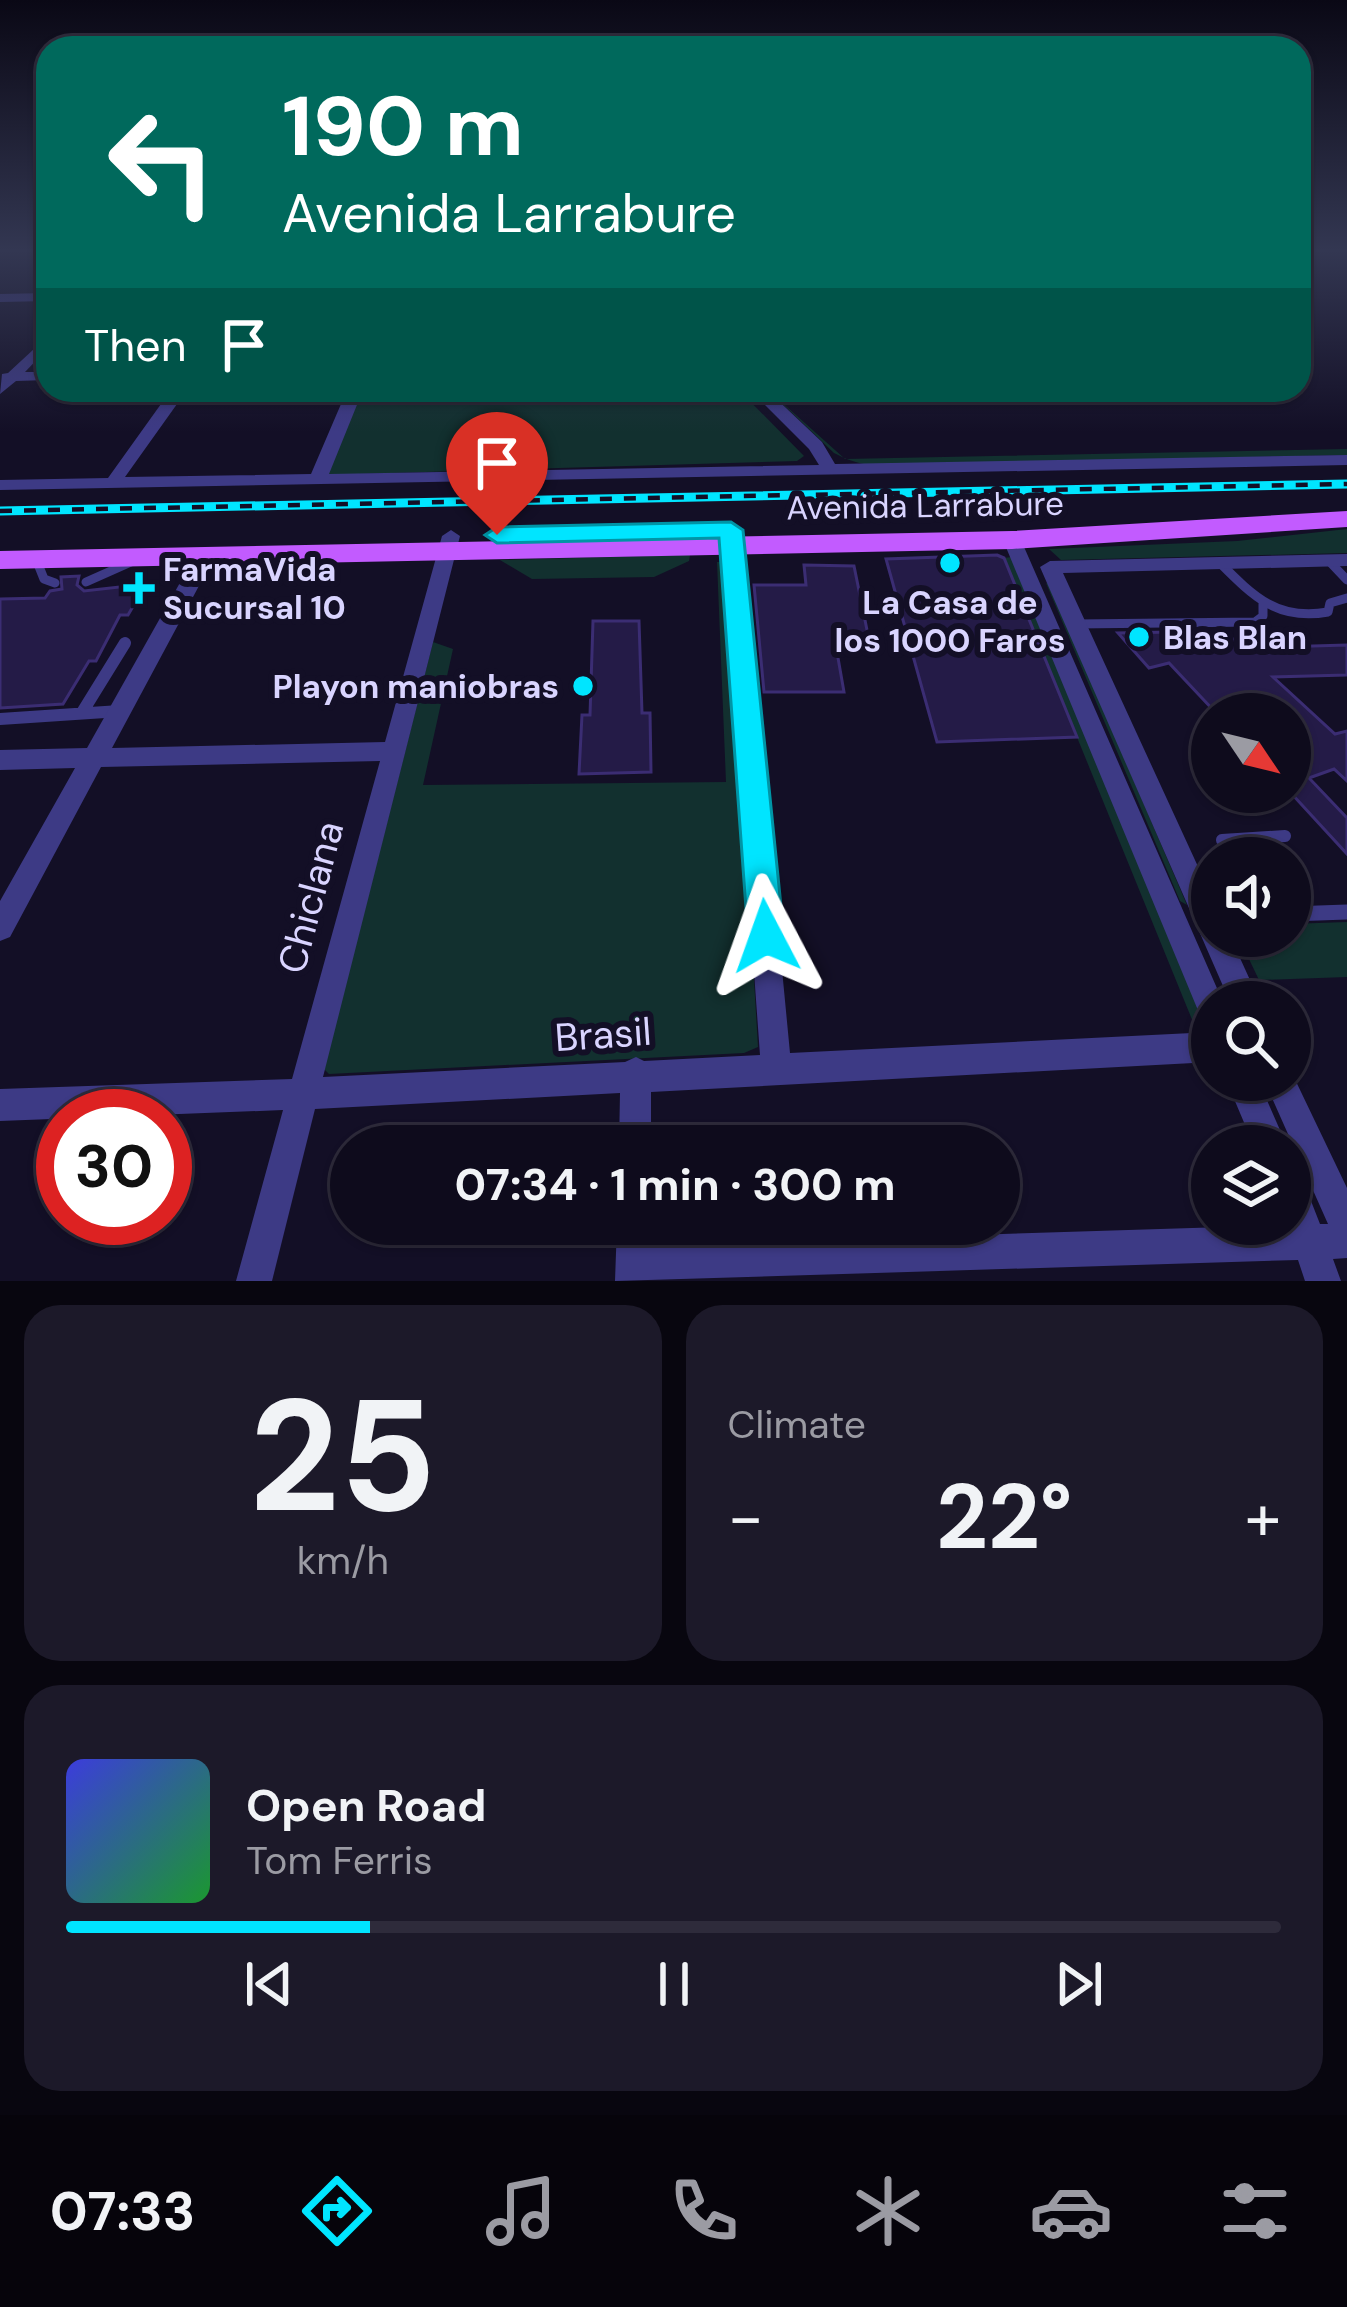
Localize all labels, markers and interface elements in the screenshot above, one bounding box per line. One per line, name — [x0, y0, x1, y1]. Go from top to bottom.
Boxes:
text: 190 m — [282, 72, 524, 181]
icon: left — [84, 84, 240, 240]
text: Avenida Larrabure — [282, 178, 736, 249]
icon: arrive — [211, 312, 277, 378]
text: Then — [84, 316, 187, 375]
pin — [446, 412, 548, 535]
icon: arrive — [464, 430, 530, 496]
street label: Avenida Larrabure — [786, 482, 1064, 529]
place label: FarmaVida Sucursal 10 — [163, 548, 346, 629]
marker: La Casa de los 1000 Faros — [937, 550, 963, 576]
marker: FarmaVida Sucursal 10 — [126, 575, 152, 601]
place label: La Casa de los 1000 Faros — [835, 581, 1065, 662]
place label: Blas Blan — [1163, 616, 1307, 659]
marker: Blas Blan — [1126, 624, 1152, 650]
place label: Playon maniobras — [272, 665, 559, 708]
marker: Playon maniobras — [570, 673, 596, 699]
north arrow — [1191, 693, 1311, 813]
map controls — [1191, 693, 1311, 1245]
street label: Chiclana — [266, 815, 355, 979]
button: sound — [1191, 837, 1311, 957]
position arrow — [703, 873, 829, 999]
button: search — [1191, 981, 1311, 1101]
street label: Brasil — [553, 1006, 653, 1063]
speed limit sign: 30 — [36, 1089, 192, 1245]
button: layers — [1191, 1125, 1311, 1245]
text: 07:34 · 1 min · 300 m — [454, 1155, 896, 1214]
text: 25 — [249, 1355, 436, 1558]
text: Climate — [728, 1399, 866, 1450]
text: 22° — [936, 1459, 1073, 1576]
text: − — [728, 1475, 764, 1560]
text: + — [1245, 1475, 1281, 1560]
text: km/h — [297, 1535, 389, 1586]
text: Open Road — [246, 1776, 487, 1835]
text: Tom Ferris — [246, 1835, 433, 1886]
icon: previous — [236, 1951, 302, 2017]
icon: pause — [641, 1951, 707, 2017]
icon: next — [1046, 1951, 1112, 2017]
icon: directions — [295, 2169, 379, 2253]
icon: music — [479, 2169, 563, 2253]
icon: phone — [662, 2169, 746, 2253]
icon: climate — [846, 2169, 930, 2253]
icon: car — [1029, 2169, 1113, 2253]
icon: filters — [1213, 2169, 1297, 2253]
text: 07:33 — [50, 2176, 195, 2247]

